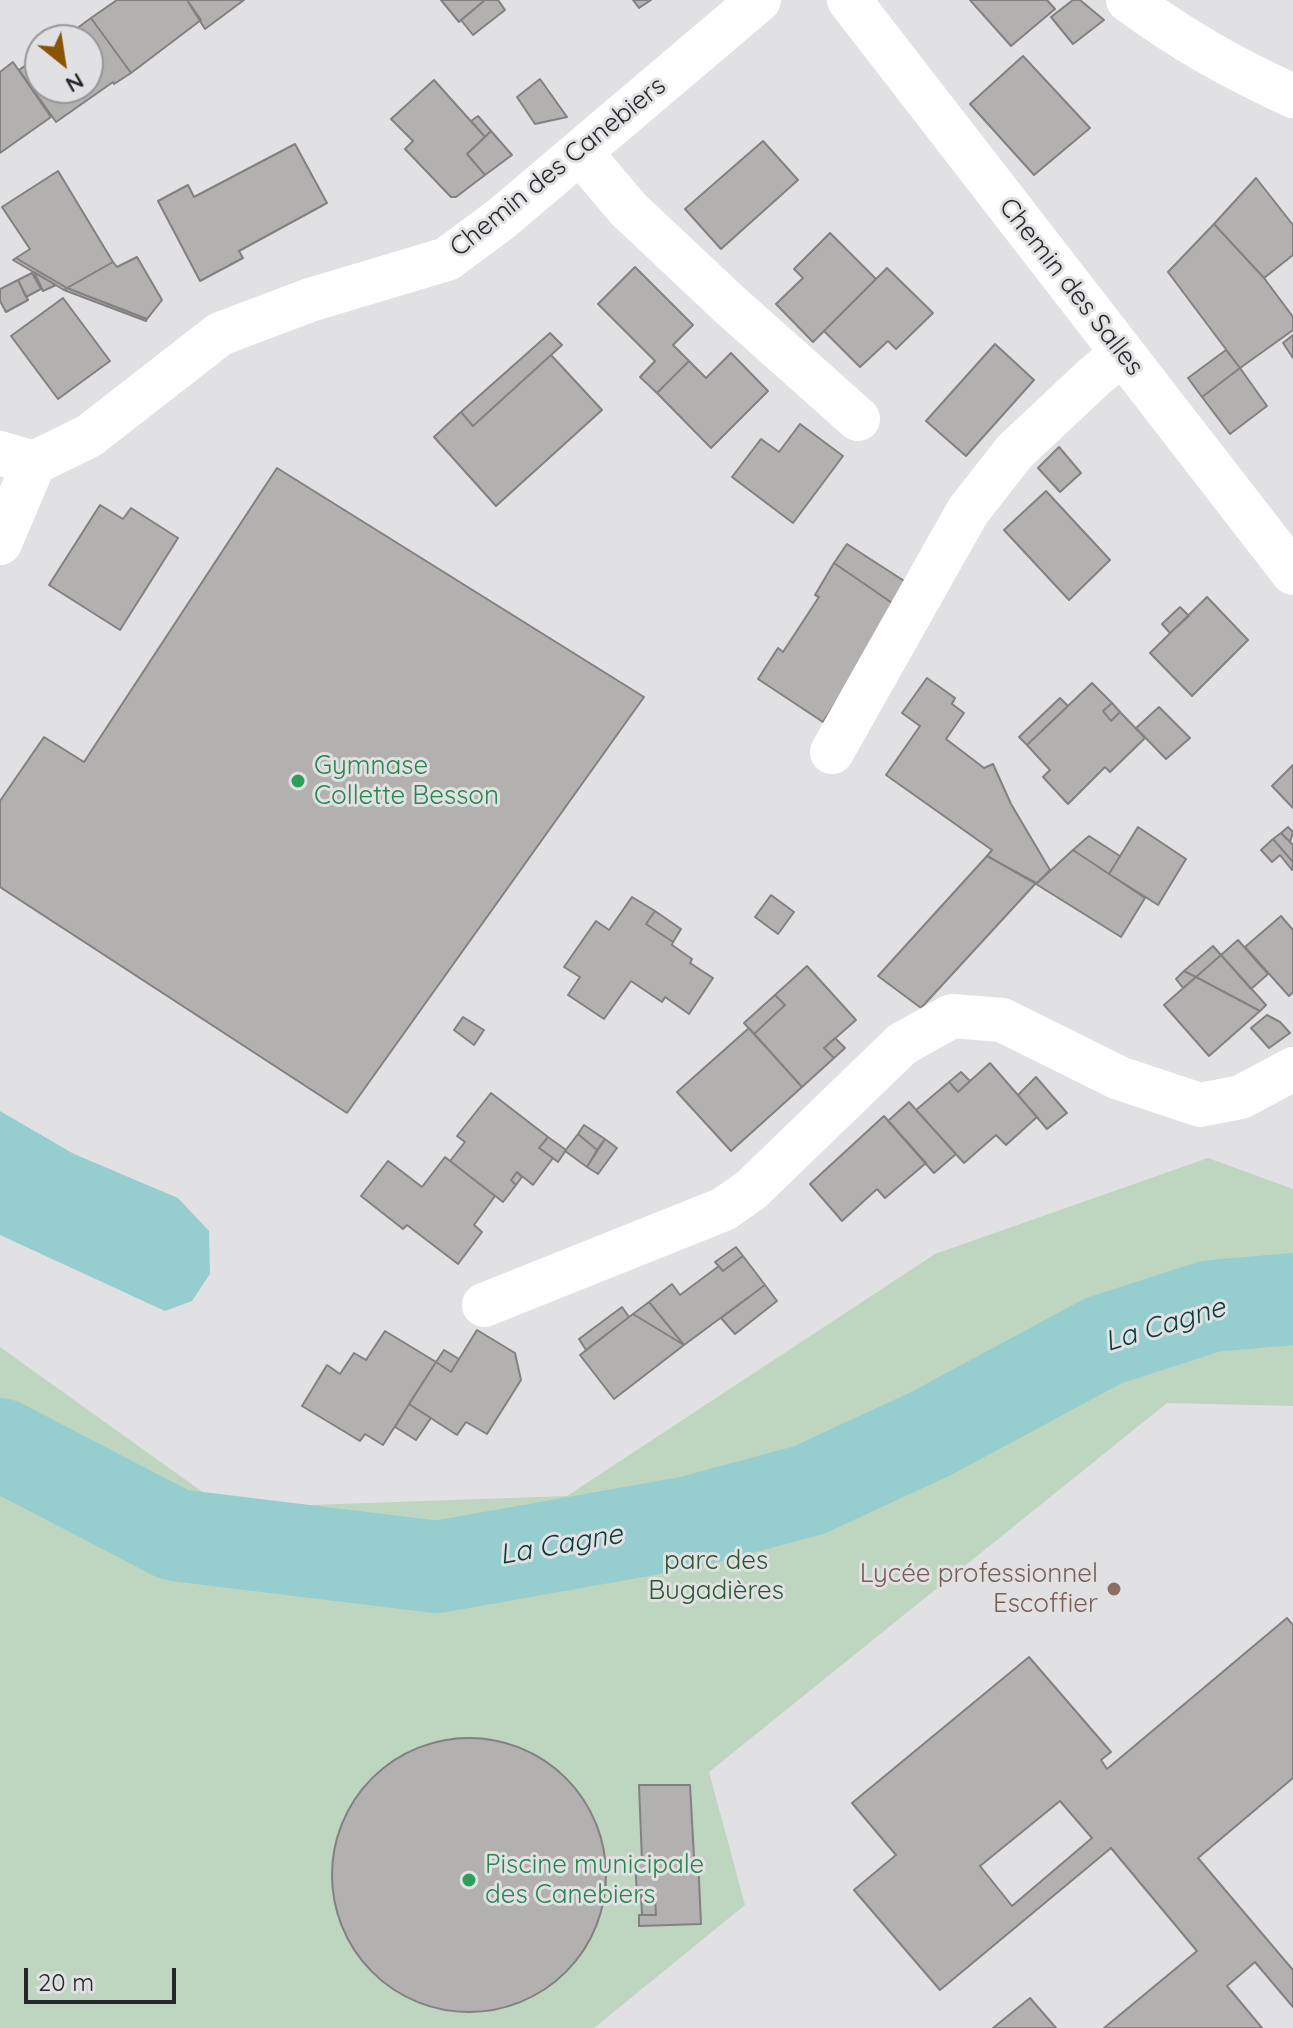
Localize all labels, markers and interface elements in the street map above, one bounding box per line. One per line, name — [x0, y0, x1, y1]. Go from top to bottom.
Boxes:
north arrow — [24, 24, 104, 104]
text: N — [61, 67, 89, 99]
street label: Chemin des Canebiers — [444, 70, 672, 264]
street label: Chemin des Salles — [992, 192, 1150, 382]
place label: Gymnase Collette Besson — [314, 750, 499, 812]
marker: Gymnase Collette Besson — [289, 772, 307, 790]
water label: La Cagne — [1101, 1291, 1229, 1359]
water label: La Cagne — [497, 1518, 625, 1572]
park label: parc des Bugadières — [648, 1545, 784, 1606]
place label: Lycée professionnel Escoffier — [860, 1558, 1098, 1620]
marker: Lycée professionnel Escoffier — [1105, 1580, 1123, 1598]
place label: Piscine municipale des Canebiers — [485, 1849, 704, 1910]
marker: Piscine municipale des Canebiers — [460, 1871, 478, 1889]
scale bar — [28, 1952, 180, 2002]
text: 20 m — [38, 1967, 94, 1997]

